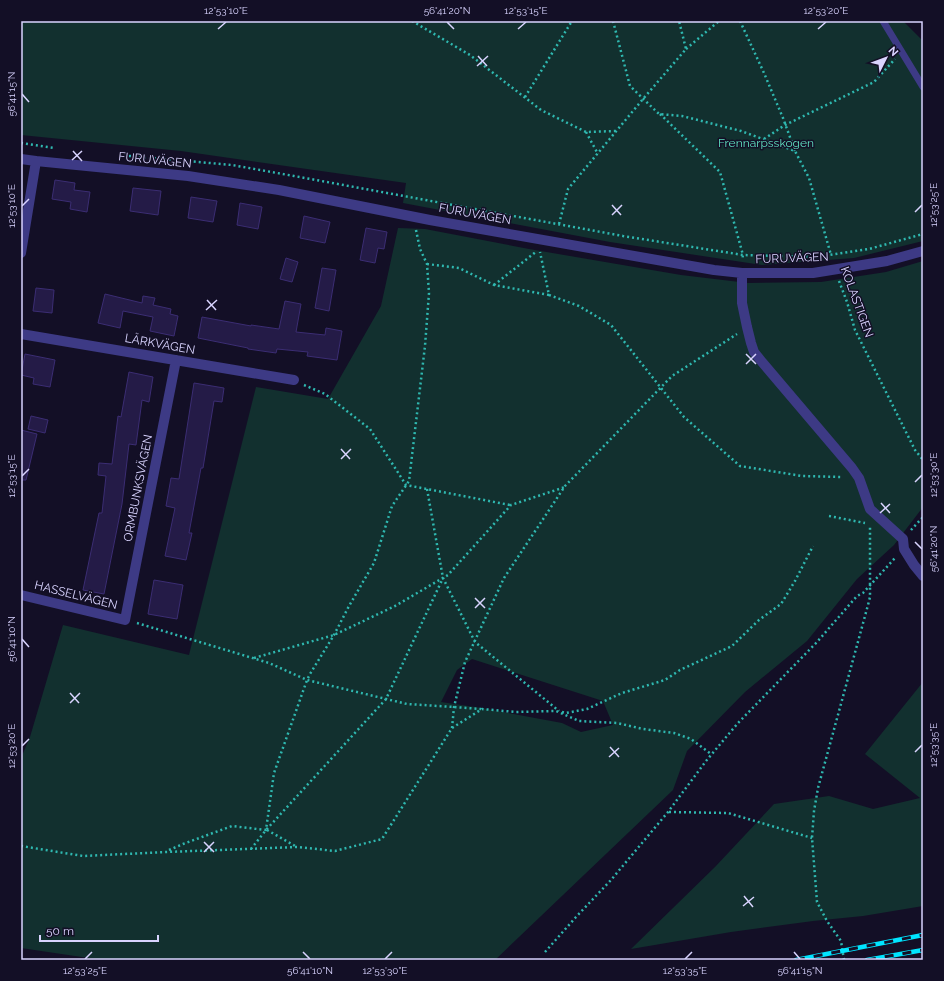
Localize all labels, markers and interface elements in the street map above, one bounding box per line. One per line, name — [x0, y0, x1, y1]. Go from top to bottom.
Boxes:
text: 12°53'10"E — [204, 5, 248, 16]
text: 56°41'20"N — [424, 5, 470, 16]
text: 12°53'15"E — [504, 5, 548, 16]
text: 12°53'20"E — [804, 5, 848, 16]
north arrow — [866, 38, 906, 78]
text: N — [885, 44, 901, 59]
text: 56°41'15"N — [6, 71, 17, 117]
park label: Frennarpsskogen — [718, 136, 814, 150]
street label: FURUVÄGEN — [118, 149, 192, 171]
text: 12°53'25"E — [928, 183, 939, 227]
text: 12°53'10"E — [6, 184, 17, 228]
street label: FURUVÄGEN — [438, 201, 512, 227]
street label: FURUVÄGEN — [755, 250, 829, 266]
street label: KOLASTIGEN — [838, 265, 876, 339]
street label: LÄRKVÄGEN — [124, 331, 196, 357]
street label: ORMBUNKSVÄGEN — [121, 433, 155, 543]
text: 12°53'30"E — [928, 453, 939, 497]
text: 12°53'15"E — [6, 454, 17, 498]
text: 56°41'20"N — [928, 526, 939, 572]
street label: HASSELVÄGEN — [33, 578, 119, 612]
text: 56°41'10"N — [6, 616, 17, 662]
text: 12°53'35"E — [928, 723, 939, 767]
text: 12°53'20"E — [6, 724, 17, 768]
scale bar — [40, 917, 158, 943]
text: 50 m — [46, 924, 74, 938]
text: 12°53'25"E — [63, 965, 107, 976]
text: 56°41'10"N — [287, 965, 333, 976]
text: 12°53'30"E — [363, 965, 407, 976]
text: 12°53'35"E — [663, 965, 707, 976]
text: 56°41'15"N — [777, 965, 823, 976]

